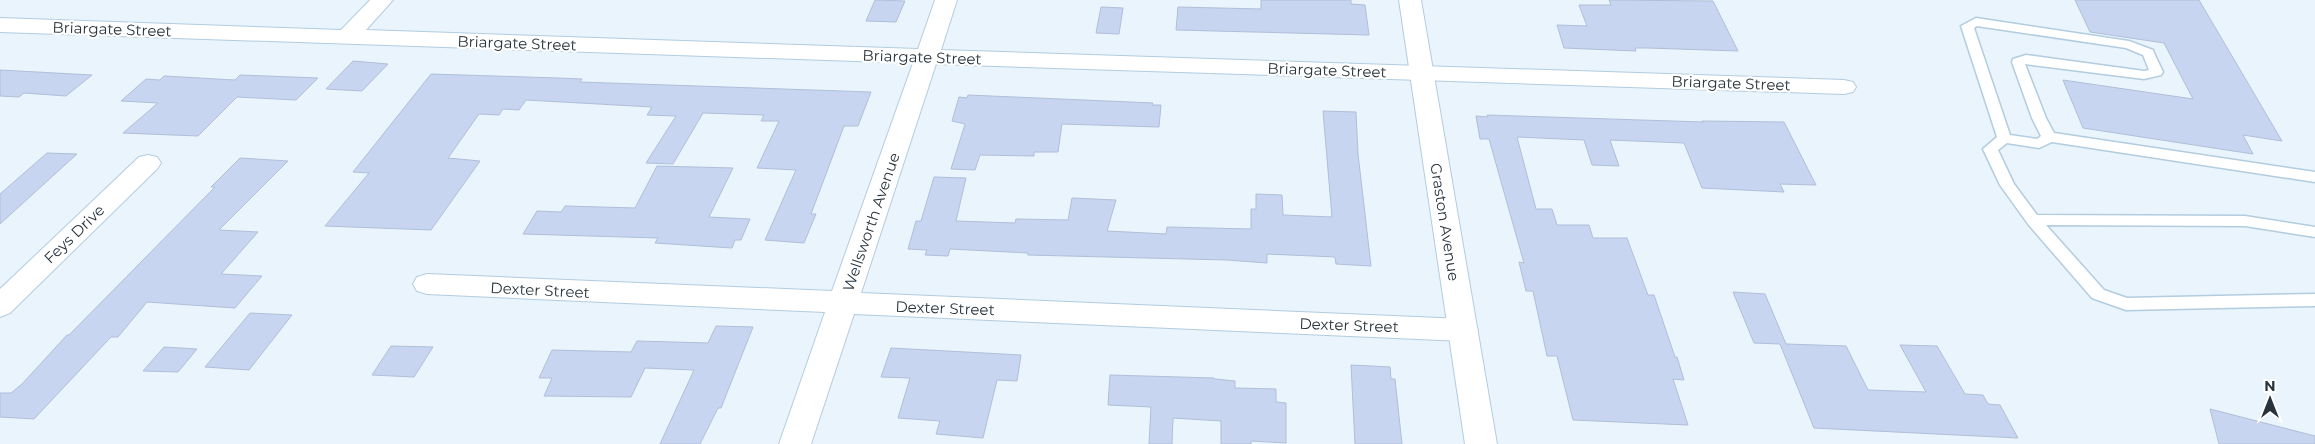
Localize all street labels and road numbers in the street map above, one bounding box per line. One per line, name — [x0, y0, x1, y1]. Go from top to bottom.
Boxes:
street label: Briargate Street — [52, 17, 172, 41]
street label: Briargate Street — [457, 31, 577, 55]
street label: Briargate Street — [862, 45, 982, 69]
street label: Briargate Street — [1267, 58, 1387, 82]
street label: Briargate Street — [1671, 71, 1791, 95]
street label: Wellsworth Avenue — [838, 150, 904, 294]
street label: Graston Avenue — [1426, 162, 1464, 282]
street label: Feys Drive — [40, 200, 108, 268]
street label: Dexter Street — [490, 278, 590, 302]
street label: Dexter Street — [895, 297, 995, 319]
street label: Dexter Street — [1299, 314, 1399, 336]

